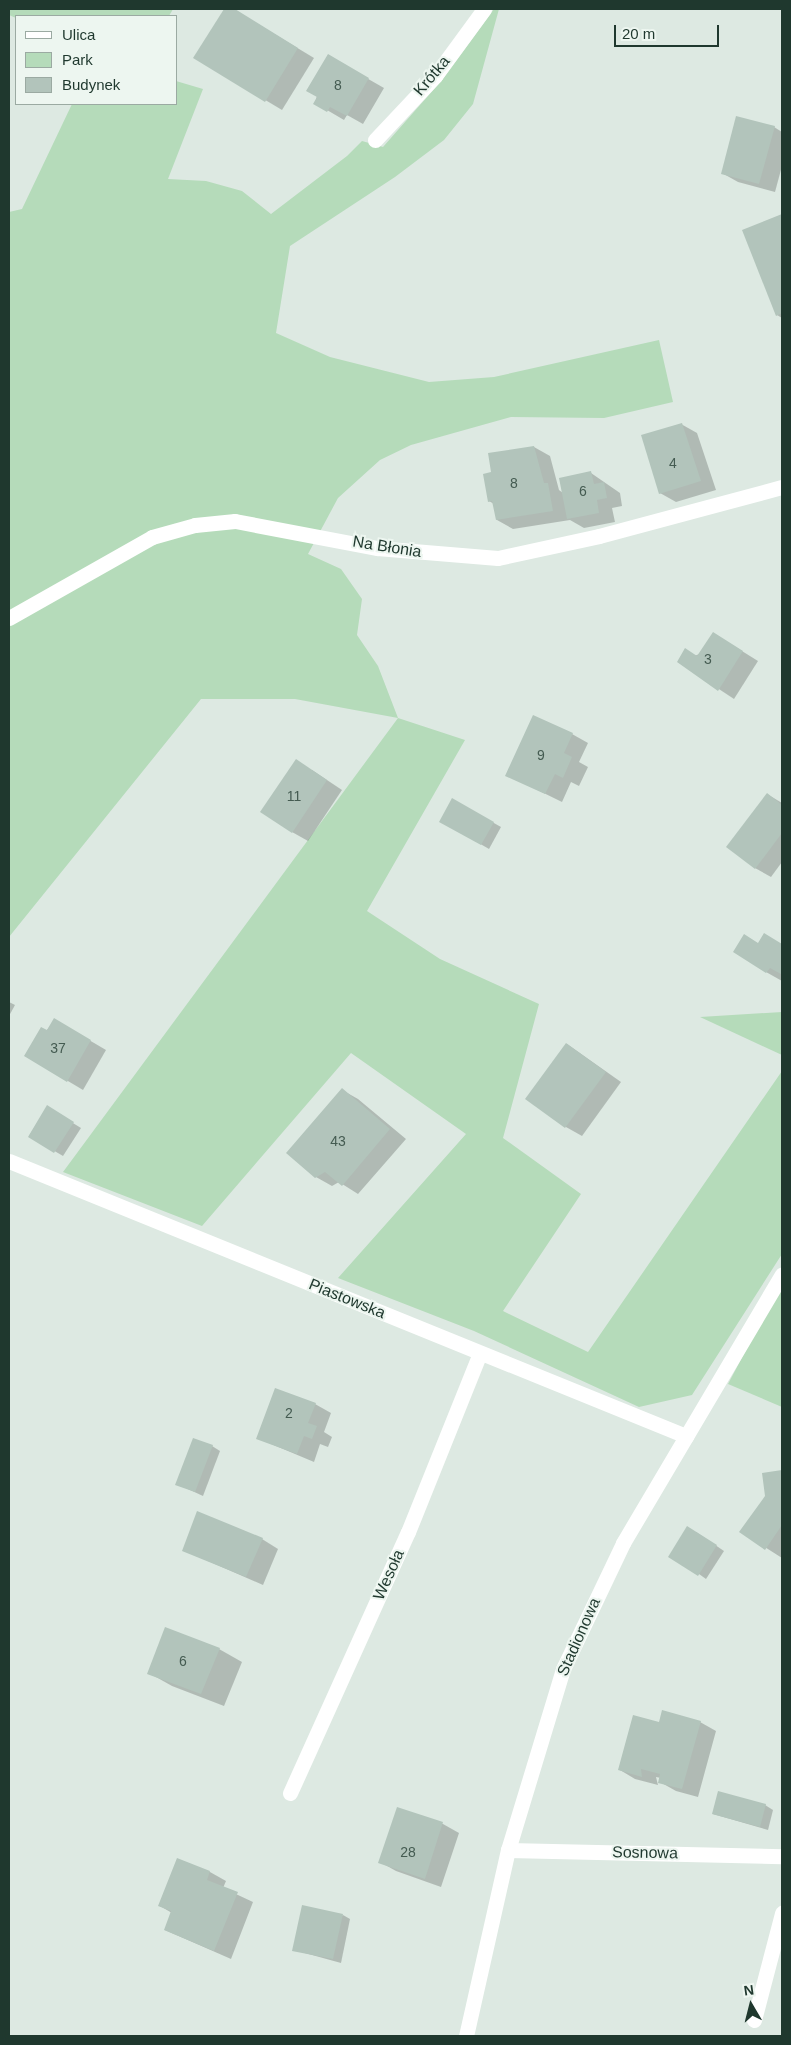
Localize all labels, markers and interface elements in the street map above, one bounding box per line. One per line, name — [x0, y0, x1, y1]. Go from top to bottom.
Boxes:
legend — [15, 15, 178, 105]
scale bar — [616, 15, 721, 47]
text: 20 m — [622, 25, 655, 42]
text: Ulica — [62, 26, 95, 43]
text: Park — [62, 51, 93, 68]
street label: Krótka — [410, 52, 454, 100]
text: Budynek — [62, 76, 120, 93]
house number: 8 — [334, 77, 342, 93]
house number: 4 — [669, 455, 677, 471]
house number: 8 — [510, 475, 518, 491]
house number: 6 — [579, 483, 587, 499]
street label: Na Błonia — [351, 532, 423, 562]
house number: 3 — [704, 651, 712, 667]
house number: 9 — [537, 747, 545, 763]
house number: 11 — [287, 788, 301, 804]
house number: 37 — [50, 1040, 66, 1056]
house number: 43 — [330, 1133, 346, 1149]
street label: Piastowska — [306, 1275, 388, 1323]
house number: 2 — [285, 1405, 293, 1421]
street label: Wesoła — [369, 1547, 409, 1603]
street label: Stadionowa — [553, 1595, 605, 1679]
house number: 6 — [179, 1653, 187, 1669]
street label: Sosnowa — [612, 1843, 678, 1863]
house number: 28 — [400, 1844, 416, 1860]
north arrow — [726, 1980, 776, 2030]
text: N — [743, 1982, 755, 1999]

